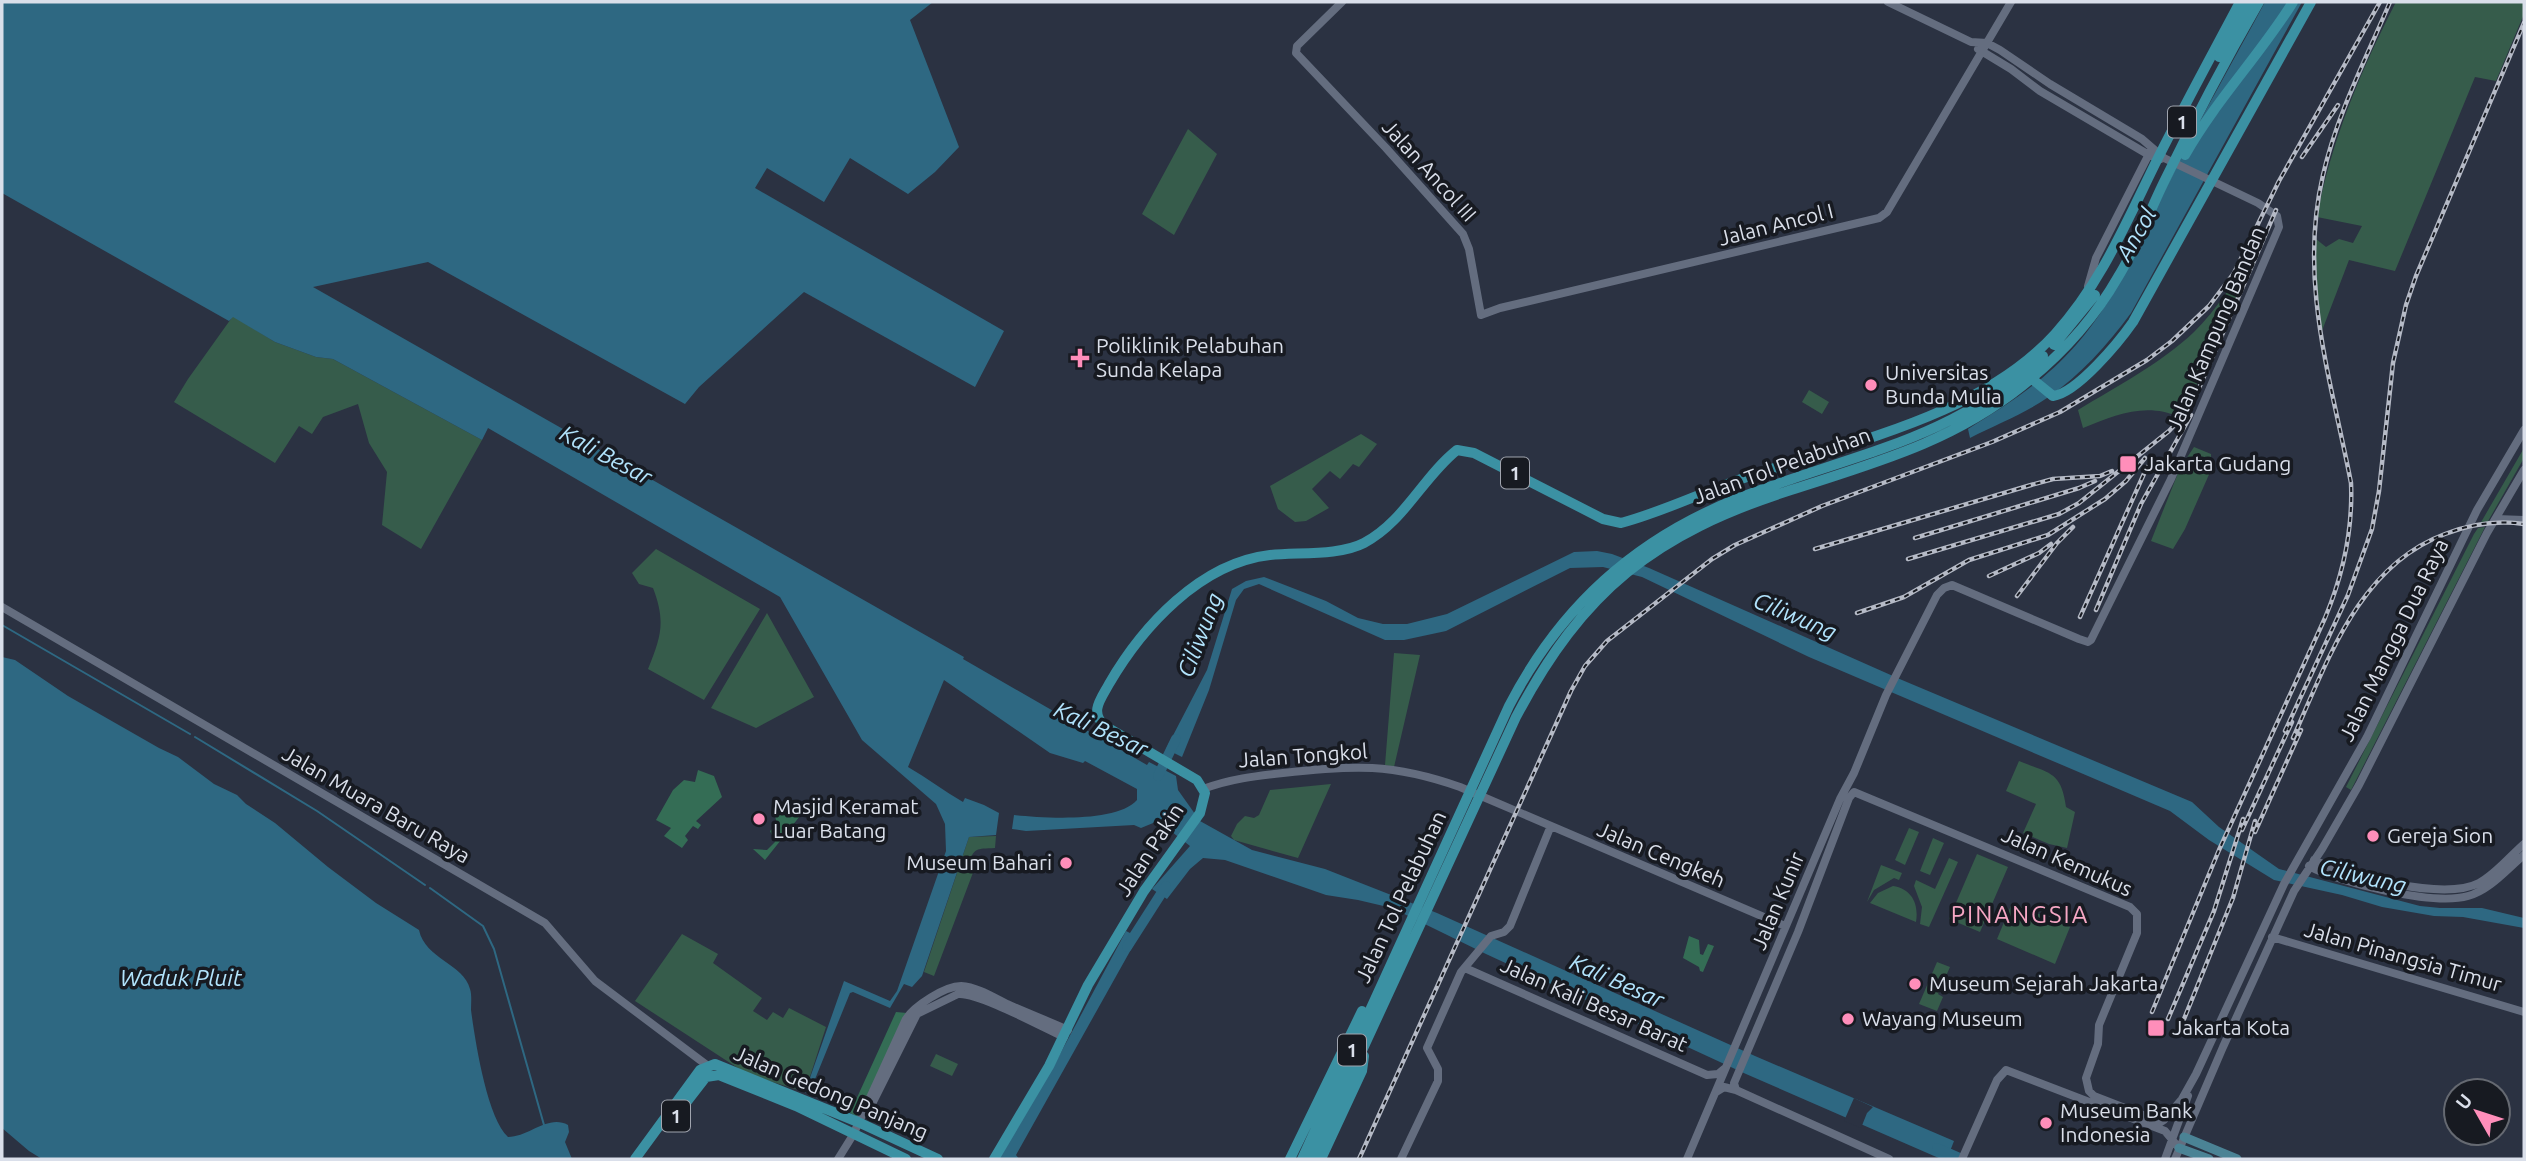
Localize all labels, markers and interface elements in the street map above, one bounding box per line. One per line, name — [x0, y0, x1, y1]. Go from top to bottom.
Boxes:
road number: 1 — [2168, 106, 2196, 138]
street label: Jalan Ancol III — [1378, 115, 1482, 226]
street label: Jalan Ancol I — [1716, 198, 1836, 250]
water label: Ancol — [2110, 202, 2161, 266]
street label: Jalan Kampung Bandan — [2161, 223, 2269, 435]
place label: Poliklinik Pelabuhan Sunda Kelapa — [1096, 333, 1284, 381]
marker: Poliklinik Pelabuhan Sunda Kelapa — [1070, 348, 1090, 368]
place label: Universitas Bunda Mulia — [1885, 360, 2002, 408]
marker: Universitas Bunda Mulia — [1863, 377, 1879, 393]
water label: Kali Besar — [556, 420, 657, 490]
street label: Jalan Tol Pelabuhan — [1690, 422, 1873, 508]
place label: Jakarta Gudang — [2144, 451, 2291, 475]
marker: Jakarta Gudang — [2118, 454, 2138, 474]
road number: 1 — [1501, 458, 1529, 488]
street label: Jalan Mangga Dua Raya — [2334, 534, 2453, 745]
water label: Ciliwung — [1750, 587, 1841, 644]
water label: Ciliwung — [1172, 589, 1227, 680]
water label: Kali Besar — [1051, 696, 1153, 762]
street label: Jalan Tongkol — [1238, 739, 1368, 771]
street label: Jalan Muara Baru Raya — [279, 741, 474, 868]
place label: Masjid Keramat Luar Batang — [773, 794, 918, 842]
street label: Jalan Pakin — [1110, 799, 1188, 900]
street label: Jalan Tol Pelabuhan — [1350, 807, 1450, 986]
marker: Masjid Keramat Luar Batang — [751, 811, 767, 827]
street label: Jalan Cengkeh — [1594, 816, 1729, 892]
street label: Jalan Kemukus — [1998, 822, 2136, 901]
place label: Gereja Sion — [2387, 823, 2493, 847]
marker: Gereja Sion — [2365, 828, 2381, 844]
street label: Jalan Kunir — [1746, 848, 1808, 953]
place label: Museum Bahari — [906, 850, 1052, 874]
water label: Ciliwung — [2317, 853, 2409, 898]
marker: Museum Bahari — [1058, 855, 1074, 871]
district label: PINANGSIA — [1951, 901, 2089, 928]
street label: Jalan Pinangsia Timur — [2302, 916, 2505, 996]
water label: Kali Besar — [1566, 949, 1669, 1013]
street label: Jalan Kali Besar Barat — [1497, 952, 1692, 1056]
water label: Waduk Pluit — [120, 965, 243, 990]
place label: Museum Sejarah Jakarta — [1929, 971, 2158, 995]
marker: Museum Sejarah Jakarta — [1907, 976, 1923, 992]
place label: Wayang Museum — [1862, 1006, 2023, 1030]
marker: Wayang Museum — [1840, 1011, 1856, 1027]
place label: Jakarta Kota — [2172, 1015, 2290, 1039]
marker: Jakarta Kota — [2146, 1018, 2166, 1038]
road number: 1 — [1338, 1034, 1366, 1066]
street label: Jalan Gedong Panjang — [731, 1040, 932, 1144]
north arrow — [2442, 1077, 2512, 1147]
text: U — [2451, 1089, 2477, 1113]
place label: Museum Bank Indonesia — [2060, 1098, 2193, 1146]
road number: 1 — [662, 1100, 690, 1132]
marker: Museum Bank Indonesia — [2038, 1115, 2054, 1131]

